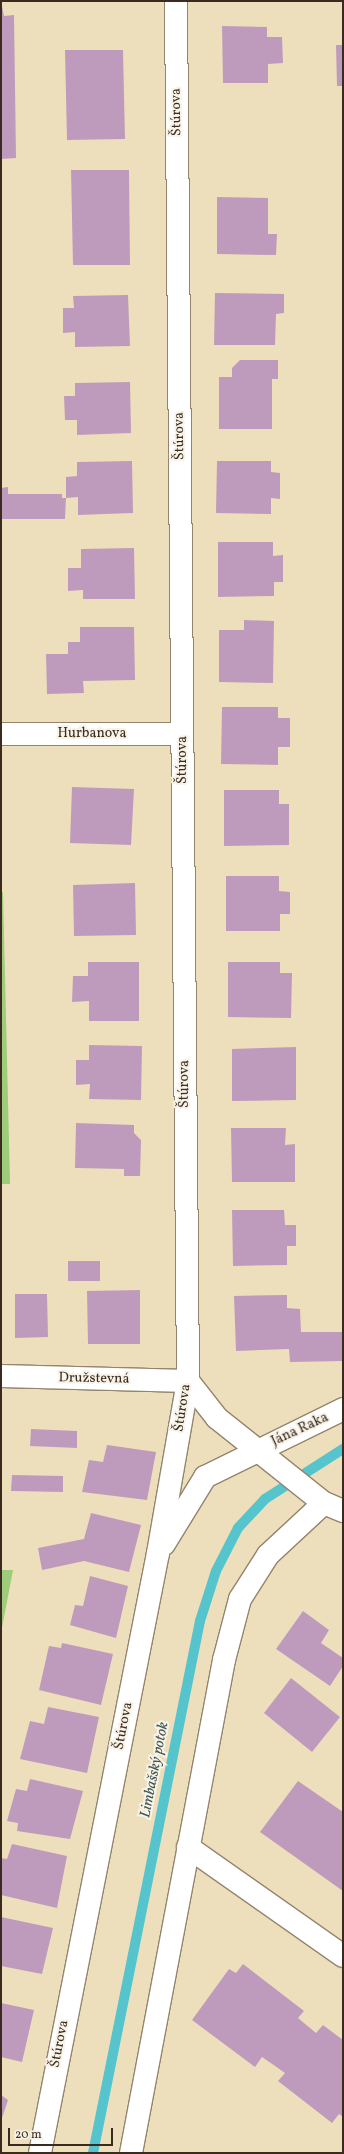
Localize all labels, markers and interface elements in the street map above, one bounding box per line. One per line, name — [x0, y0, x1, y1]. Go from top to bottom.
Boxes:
street label: Štúrova — [168, 88, 186, 136]
street label: Štúrova — [171, 412, 189, 460]
street label: Hurbanova — [58, 726, 126, 742]
street label: Štúrova — [175, 736, 191, 784]
street label: Štúrova — [177, 1060, 193, 1108]
street label: Družstevná — [58, 1370, 130, 1388]
street label: Štúrova — [171, 1383, 195, 1433]
street label: Jána Raka — [269, 1410, 331, 1450]
street label: Štúrova — [111, 1701, 137, 1751]
water label: Limbašský potok — [137, 1721, 173, 1819]
street label: Štúrova — [47, 2019, 73, 2069]
scale bar — [10, 2120, 115, 2146]
text: 20 m — [15, 2127, 42, 2143]

